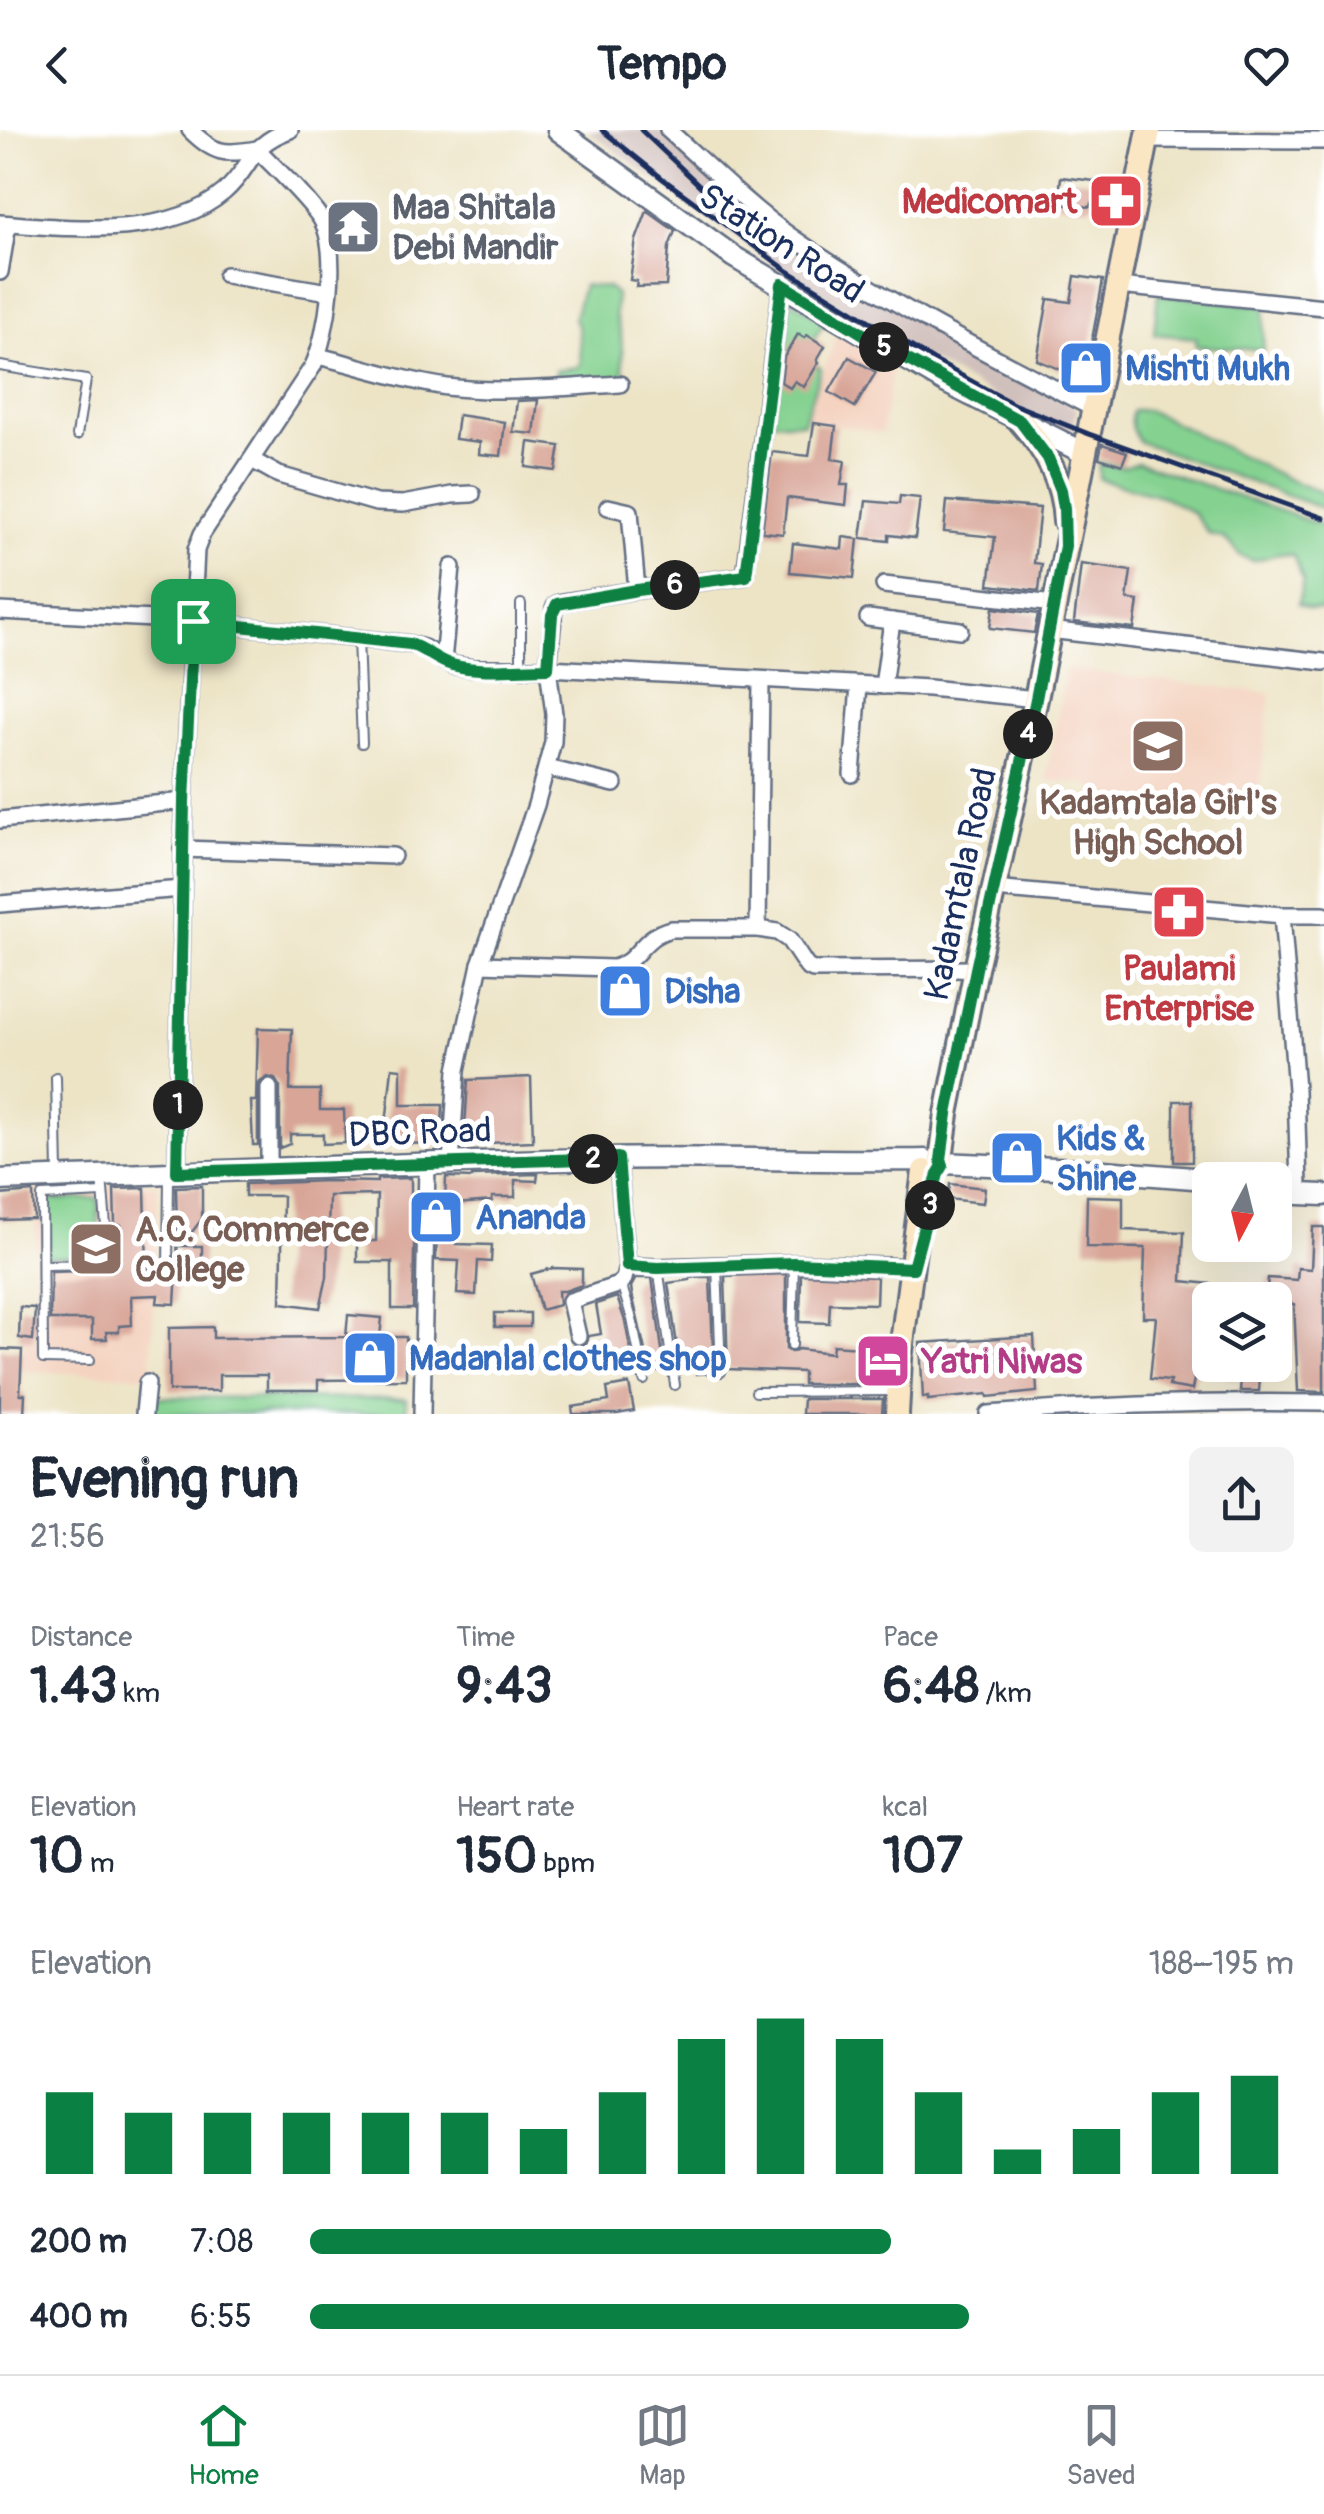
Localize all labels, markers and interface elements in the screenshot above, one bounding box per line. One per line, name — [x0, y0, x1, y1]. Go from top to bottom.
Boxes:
text: Tempo — [597, 37, 727, 93]
icon: back — [30, 38, 85, 93]
icon: heart — [1239, 38, 1294, 93]
pharmacy icon: Medicomart — [1086, 171, 1146, 231]
street label: Station Road — [690, 174, 872, 314]
place label: Medicomart — [902, 180, 1078, 224]
place label: Maa Shitala Debi Mandir — [392, 186, 559, 270]
temple icon: Maa Shitala Debi Mandir — [323, 197, 383, 257]
pin: 5 — [859, 322, 909, 372]
text: 5 — [876, 329, 892, 364]
shop icon: Mishti Mukh — [1056, 338, 1116, 398]
place label: Mishti Mukh — [1125, 347, 1290, 391]
pin: 6 — [650, 560, 700, 610]
text: 6 — [667, 567, 683, 602]
pin — [151, 579, 236, 664]
icon: arrive — [166, 594, 221, 649]
pin: 4 — [1003, 709, 1053, 759]
text: 4 — [1020, 716, 1036, 751]
school or university icon: Kadamtala Girl's High School — [1128, 716, 1188, 776]
street label: Kadamtala Road — [915, 764, 1007, 1005]
place label: Kadamtala Girl's High School — [1039, 781, 1277, 865]
pharmacy icon: Paulami Enterprise — [1149, 882, 1209, 942]
place label: Paulami Enterprise — [1104, 947, 1255, 1031]
shop icon: Disha — [595, 961, 655, 1021]
place label: Disha — [664, 970, 741, 1014]
pin: 1 — [153, 1080, 203, 1130]
text: 1 — [173, 1087, 183, 1122]
street label: DBC Road — [348, 1109, 492, 1157]
place label: Kids & Shine — [1056, 1117, 1146, 1201]
shop icon: Kids & Shine — [987, 1128, 1047, 1188]
pin: 2 — [568, 1134, 618, 1184]
text: 2 — [585, 1141, 601, 1176]
north arrow — [1192, 1162, 1292, 1262]
map controls — [1192, 1162, 1292, 1382]
pin: 3 — [905, 1180, 955, 1230]
shop icon: Ananda — [406, 1187, 466, 1247]
text: 3 — [922, 1187, 938, 1222]
place label: Ananda — [475, 1196, 586, 1240]
place label: A.C. Commerce College — [135, 1208, 369, 1292]
school or university icon: A.C. Commerce College — [66, 1219, 126, 1279]
button: layers — [1192, 1282, 1292, 1382]
shop icon: Madanlal clothes shop — [340, 1328, 400, 1388]
hotel icon: Yatri Niwas — [853, 1331, 913, 1391]
place label: Madanlal clothes shop — [409, 1337, 727, 1381]
place label: Yatri Niwas — [920, 1340, 1082, 1384]
text: Evening run — [30, 1445, 299, 1514]
button: share — [1189, 1447, 1294, 1552]
text: 21:56 — [30, 1517, 105, 1557]
text: Distance — [30, 1620, 132, 1655]
text: Time — [456, 1620, 515, 1655]
text: Pace — [883, 1620, 938, 1655]
text: 1.43 — [30, 1655, 117, 1718]
text: 9:43 — [456, 1655, 552, 1718]
text: 6:48 — [883, 1655, 979, 1718]
text: km — [117, 1676, 160, 1711]
text: /km — [979, 1676, 1032, 1711]
text: Elevation — [30, 1790, 137, 1825]
text: Heart rate — [456, 1790, 574, 1825]
text: kcal — [883, 1790, 928, 1825]
text: 10 — [30, 1825, 84, 1888]
text: 150 — [456, 1825, 537, 1888]
text: 107 — [883, 1825, 963, 1888]
text: m — [84, 1846, 115, 1881]
text: bpm — [537, 1846, 595, 1881]
text: Elevation — [30, 1944, 152, 1984]
text: 188–195 m — [1149, 1944, 1294, 1984]
text: 200 m — [30, 2222, 127, 2262]
text: 7:08 — [190, 2222, 253, 2262]
text: 400 m — [30, 2297, 128, 2337]
text: 6:55 — [190, 2297, 252, 2337]
tab: Home — [188, 2398, 259, 2493]
tab: Map — [635, 2398, 690, 2493]
tab: Saved — [1066, 2398, 1136, 2493]

